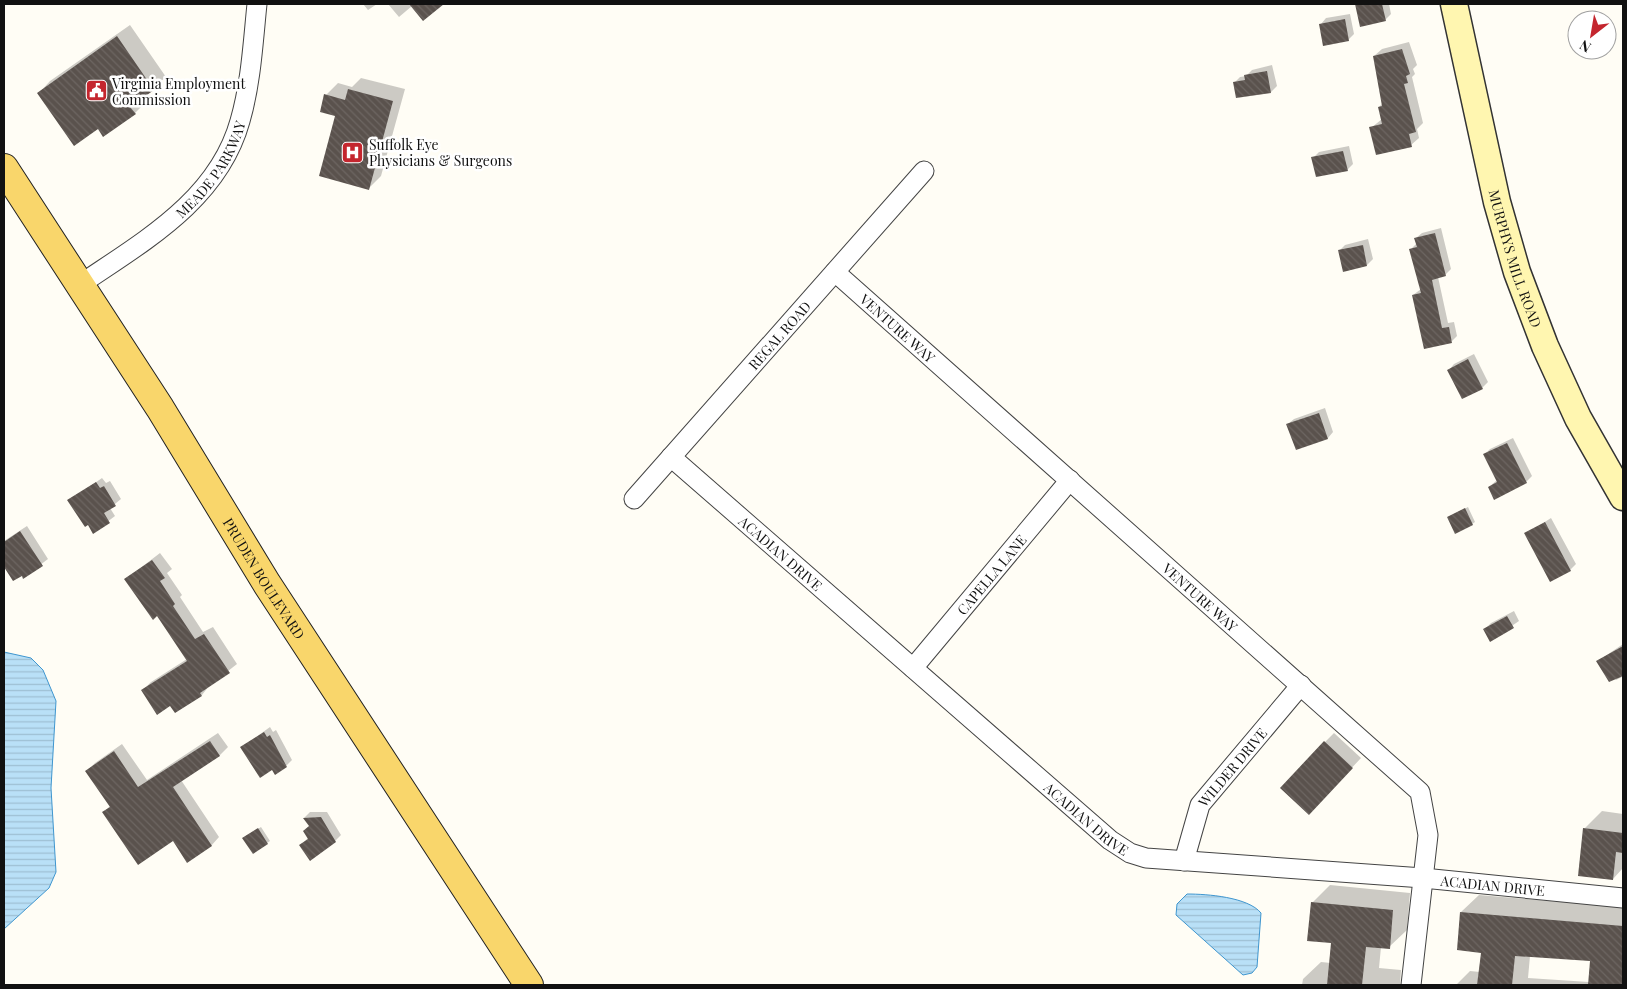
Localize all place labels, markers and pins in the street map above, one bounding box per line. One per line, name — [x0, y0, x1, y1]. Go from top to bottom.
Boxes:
place label: Virginia Employment Commission — [111, 74, 246, 109]
public building icon: Virginia Employment Commission — [84, 79, 108, 103]
place label: Suffolk Eye Physicians & Surgeons — [369, 135, 512, 170]
hospital icon: Suffolk Eye Physicians & Surgeons — [341, 140, 365, 164]

